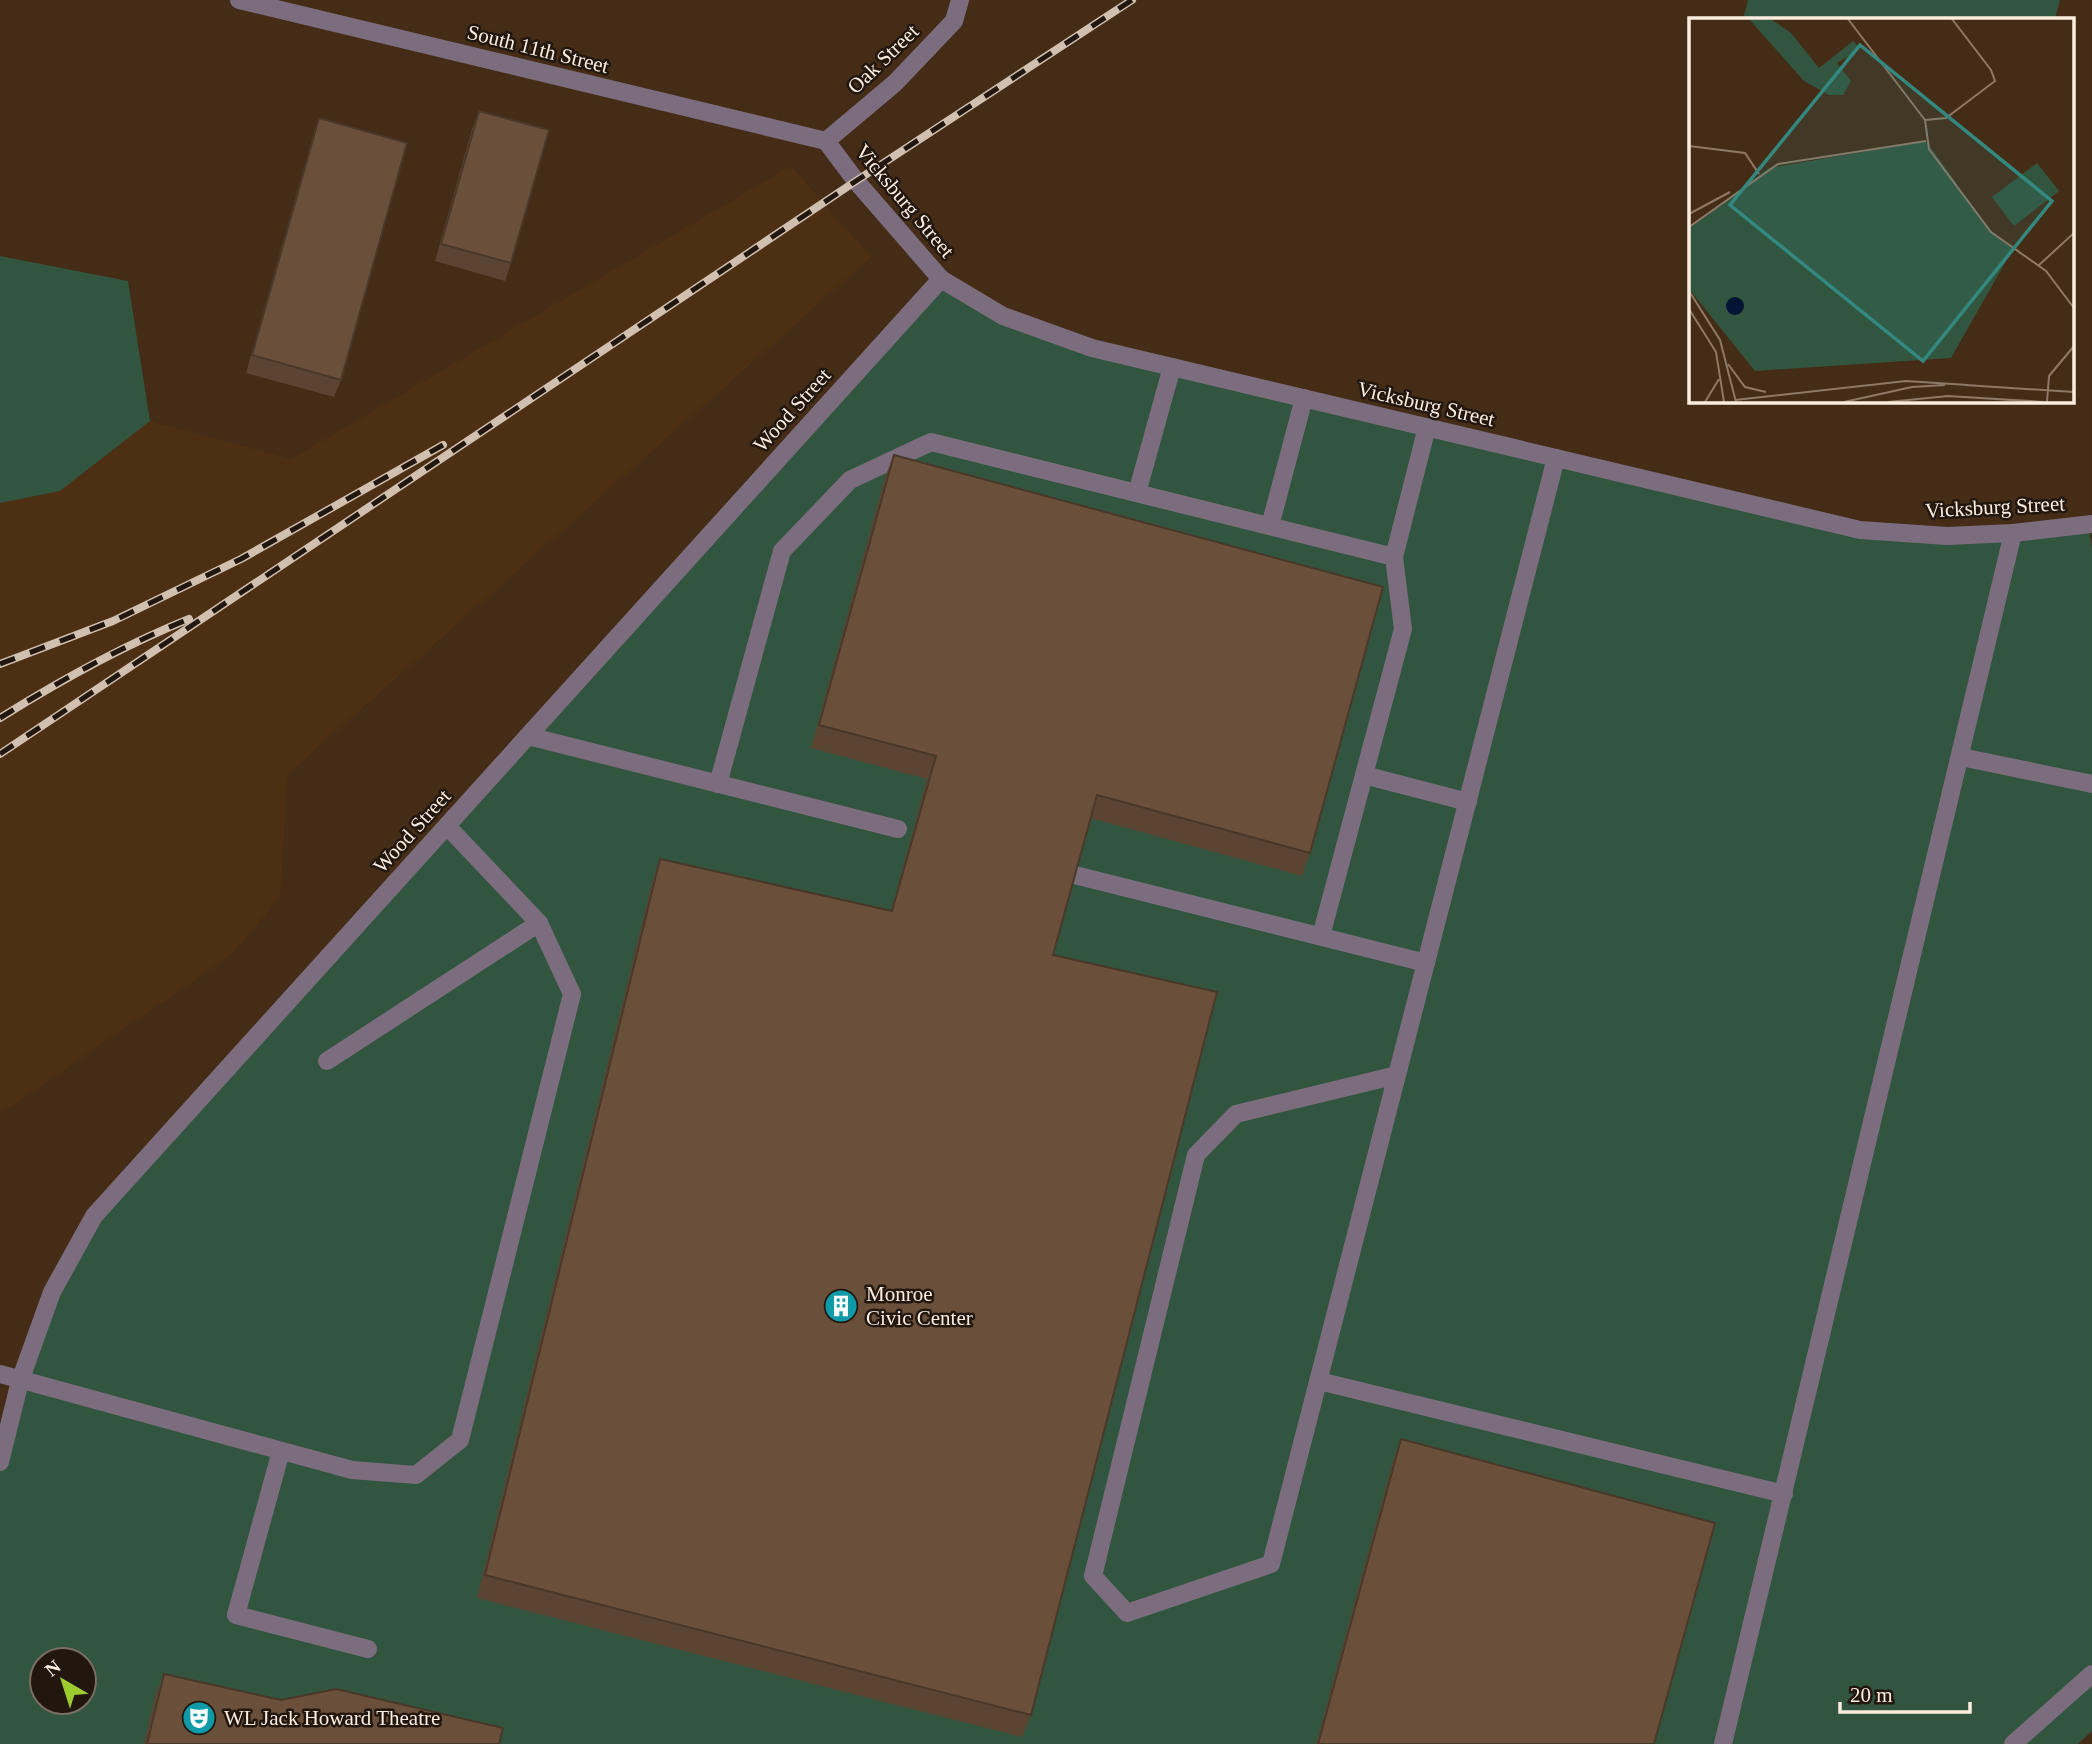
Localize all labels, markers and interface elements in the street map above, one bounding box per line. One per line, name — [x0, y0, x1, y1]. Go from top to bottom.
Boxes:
inset map — [1689, 18, 2074, 402]
street label: Oak Street — [843, 19, 924, 99]
street label: South 11th Street — [465, 20, 611, 78]
street label: Vicksburg Street — [851, 140, 959, 262]
street label: Wood Street — [748, 363, 836, 457]
street label: Vicksburg Street — [1355, 377, 1497, 431]
street label: Vicksburg Street — [1924, 491, 2066, 523]
street label: Wood Street — [368, 784, 456, 878]
place label: Monroe Civic Center — [866, 1282, 973, 1330]
building icon: Monroe Civic Center — [822, 1287, 860, 1325]
north arrow — [28, 1646, 98, 1716]
text: N — [41, 1656, 65, 1681]
scale bar — [1840, 1670, 1969, 1714]
text: 20 m — [1850, 1683, 1893, 1707]
theatre icon: WL Jack Howard Theatre — [180, 1699, 218, 1737]
place label: WL Jack Howard Theatre — [224, 1706, 440, 1730]

